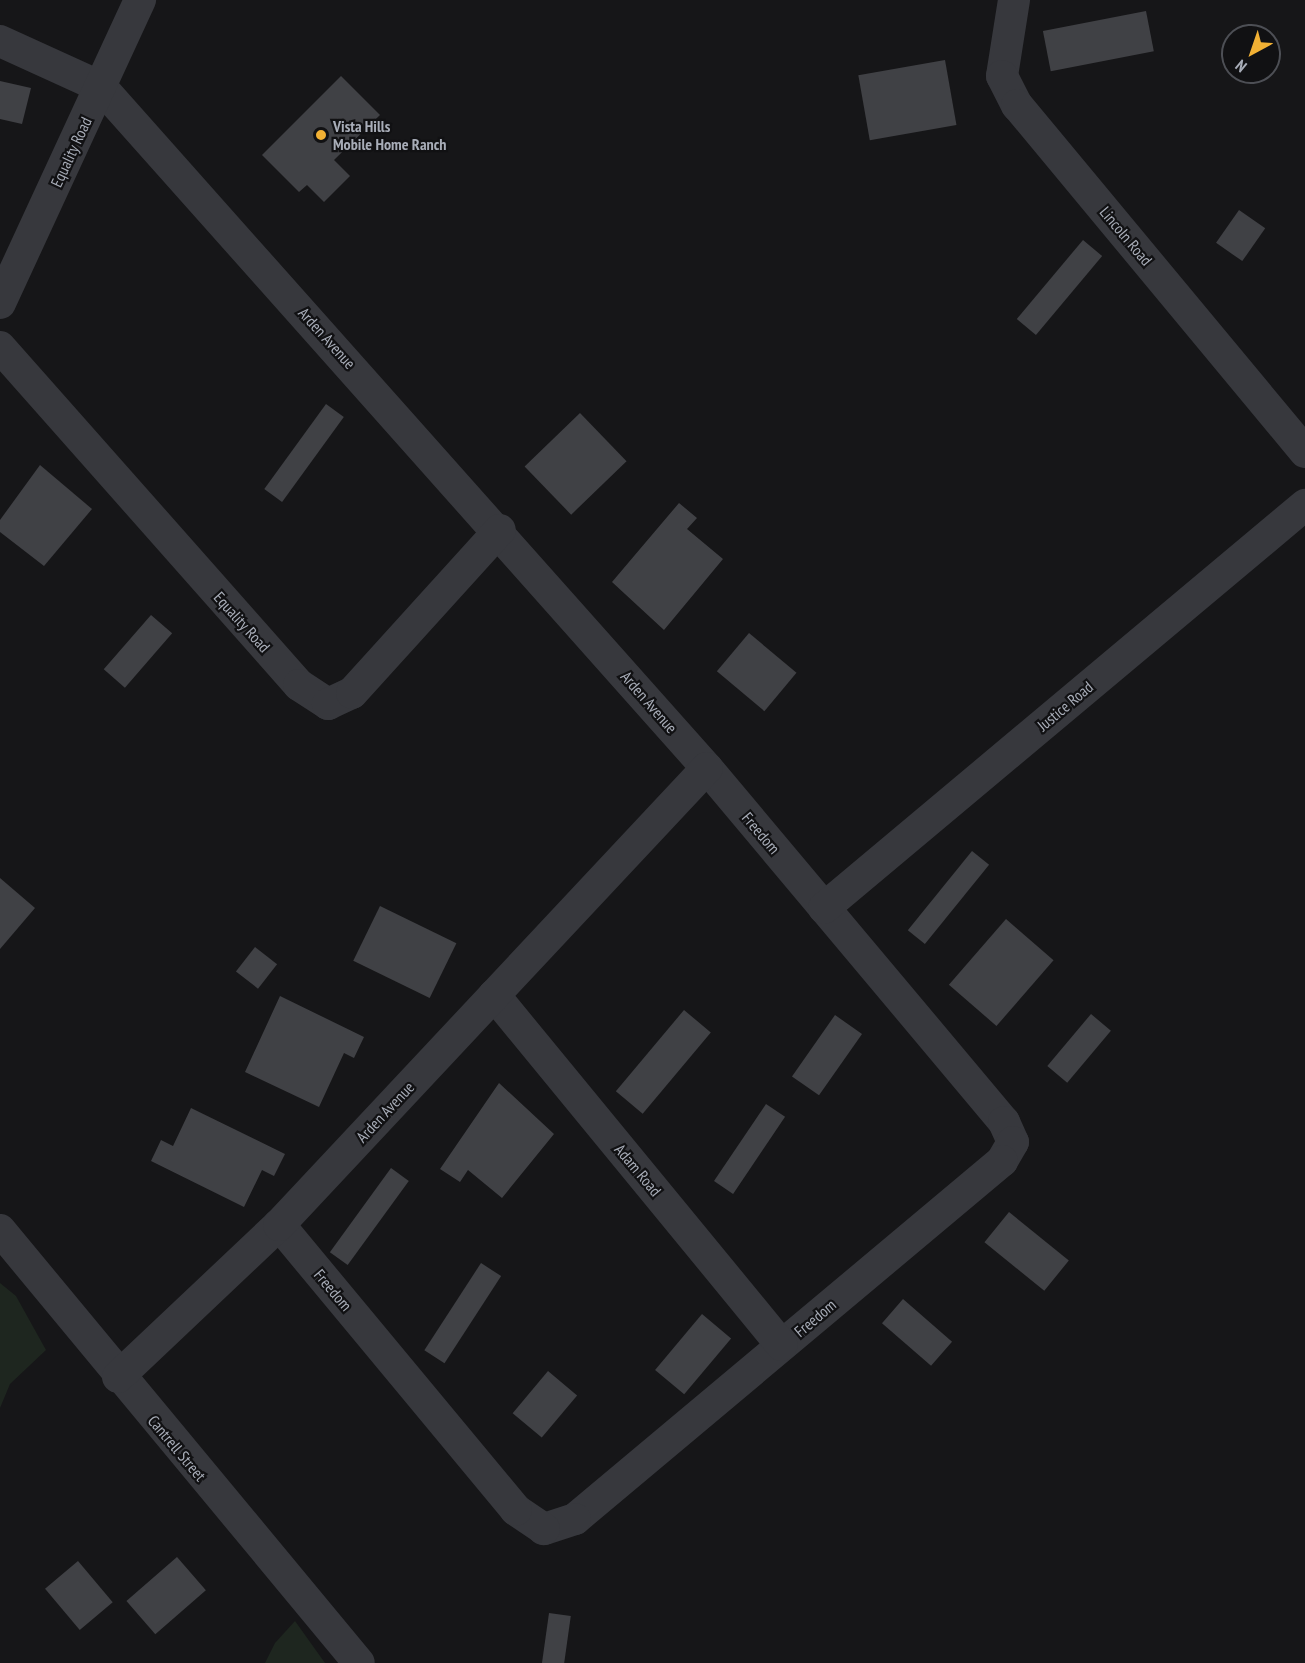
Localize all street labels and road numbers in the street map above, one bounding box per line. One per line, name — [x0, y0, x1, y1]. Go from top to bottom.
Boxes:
street label: Equality Road — [46, 114, 96, 190]
street label: Lincoln Road — [1096, 203, 1156, 269]
street label: Arden Avenue — [294, 303, 360, 373]
street label: Equality Road — [210, 588, 274, 656]
street label: Arden Avenue — [617, 667, 681, 737]
street label: Justice Road — [1033, 677, 1097, 735]
street label: Freedom — [738, 808, 784, 858]
street label: Arden Avenue — [352, 1078, 418, 1146]
street label: Adam Road — [611, 1140, 665, 1200]
street label: Freedom — [310, 1265, 356, 1315]
street label: Freedom — [790, 1295, 840, 1341]
street label: Cantrell Street — [144, 1411, 210, 1485]

